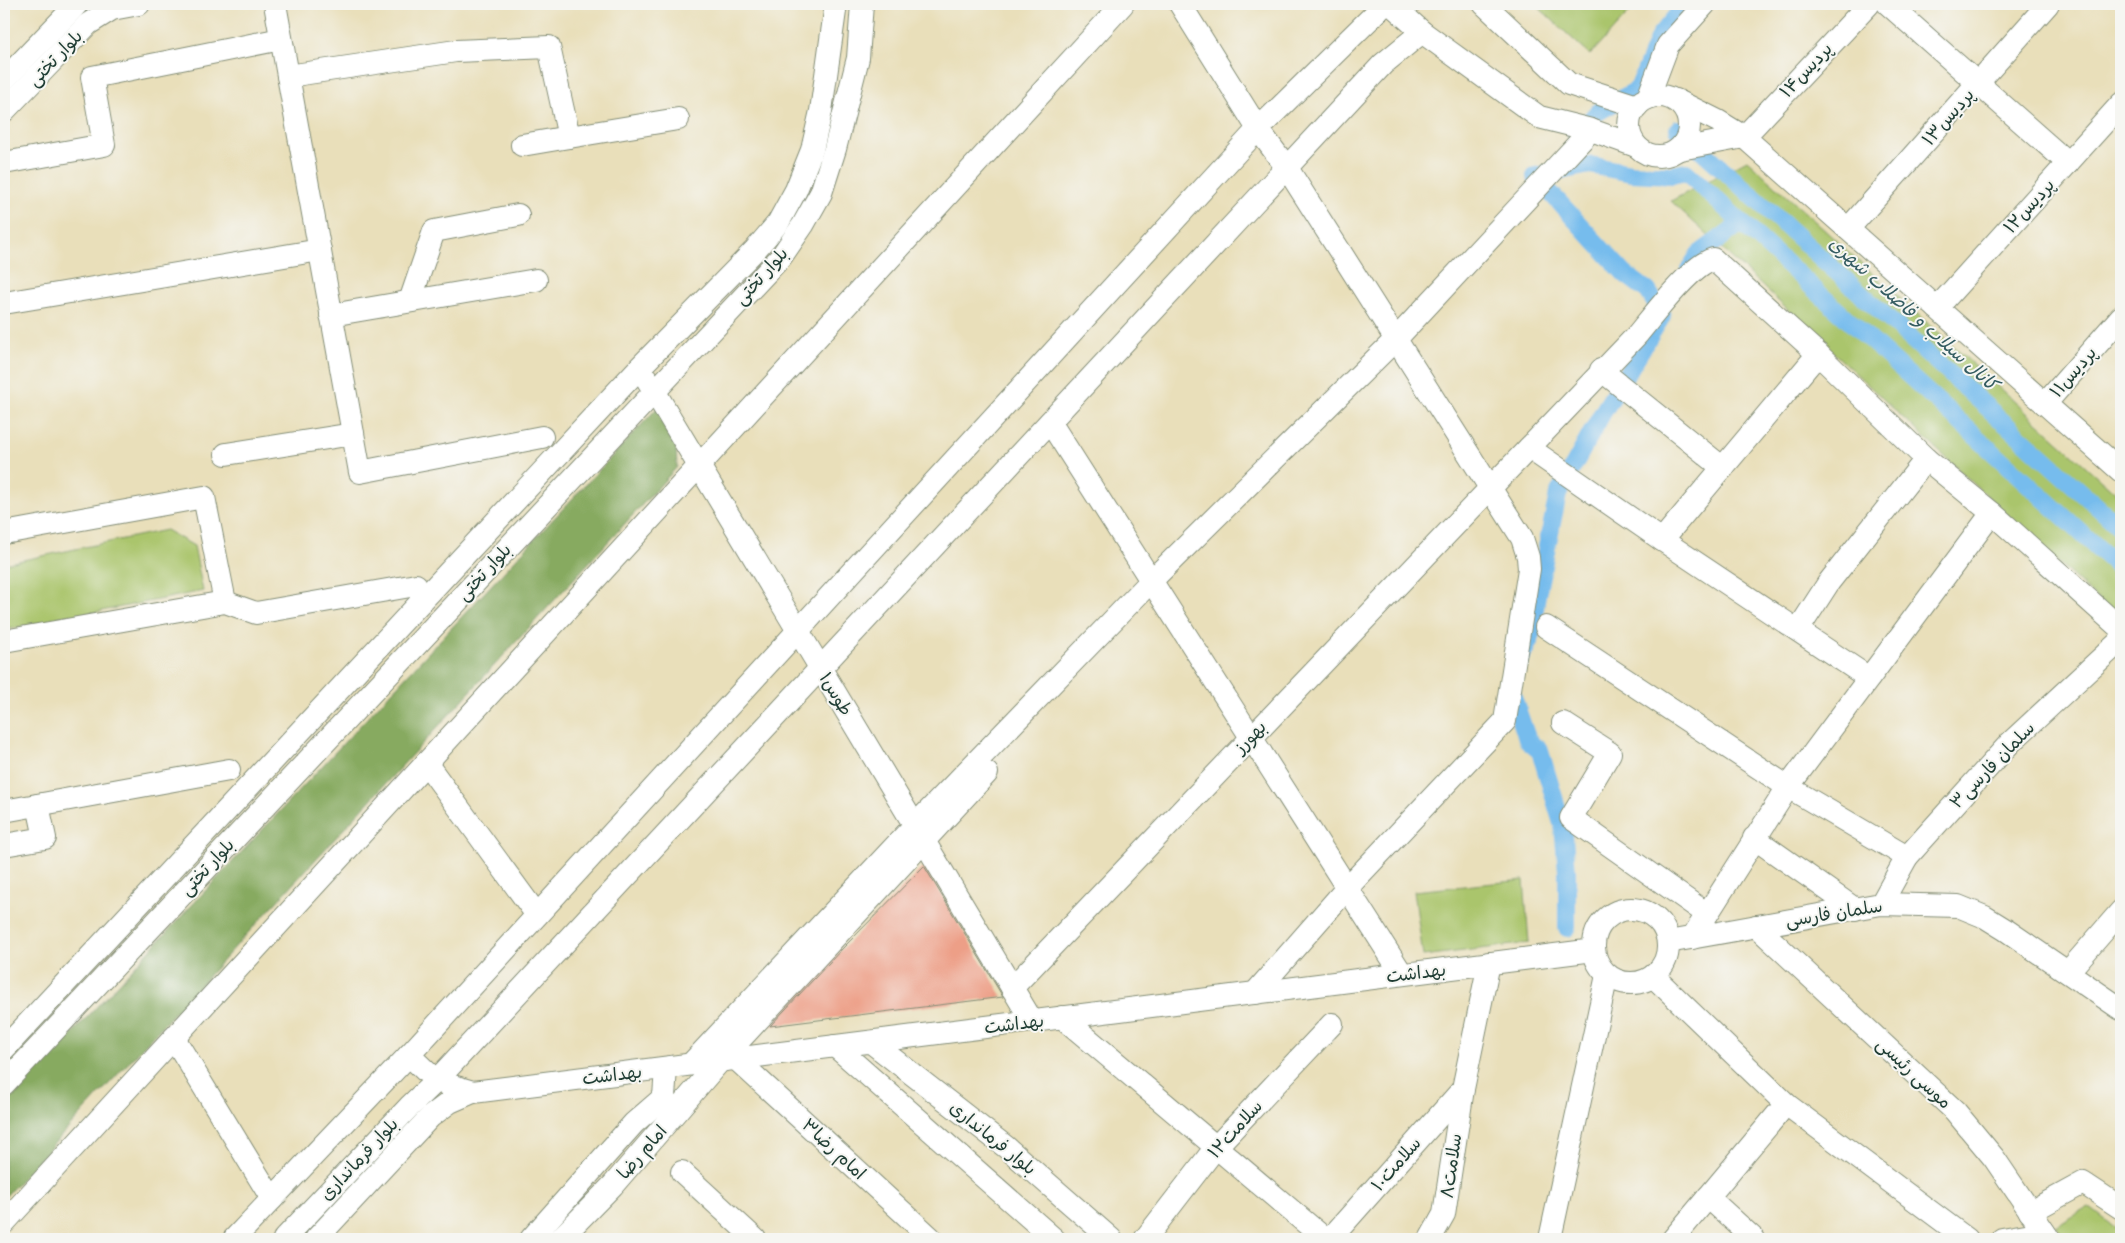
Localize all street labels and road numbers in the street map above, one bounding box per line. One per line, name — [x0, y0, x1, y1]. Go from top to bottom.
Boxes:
street label: بلوار تختی — [23, 25, 89, 92]
street label: پردیس۱۴ — [1775, 38, 1839, 104]
street label: پردیس۱۳ — [1917, 84, 1980, 151]
street label: پردیس۱۲ — [1999, 174, 2061, 239]
street label: بلوار تختی — [729, 243, 794, 311]
street label: پردیس۱۱ — [2045, 342, 2103, 403]
street label: بلوار تختی — [452, 539, 517, 607]
street label: طوس۱ — [813, 668, 857, 721]
street label: بهورز — [1228, 716, 1272, 761]
street label: سلمان فارسی۳ — [1945, 717, 2041, 815]
street label: بلوار تختی — [175, 834, 240, 902]
street label: سلمان فارسی — [1784, 894, 1884, 934]
street label: بهداشت — [1385, 958, 1447, 990]
street label: بهداشت — [983, 1009, 1045, 1041]
street label: موسی رئیسی — [1870, 1033, 1956, 1115]
street label: بهداشت — [581, 1060, 643, 1092]
street label: سلامت۱۲ — [1203, 1095, 1269, 1164]
street label: بلوار فرمانداری — [944, 1096, 1041, 1181]
street label: بلوار فرمانداری — [315, 1113, 404, 1206]
street label: امام رضا۳ — [795, 1114, 871, 1186]
street label: امام رضا — [612, 1120, 674, 1186]
street label: سلامت۱۰ — [1366, 1132, 1427, 1197]
street label: سلامت۸ — [1436, 1132, 1468, 1200]

